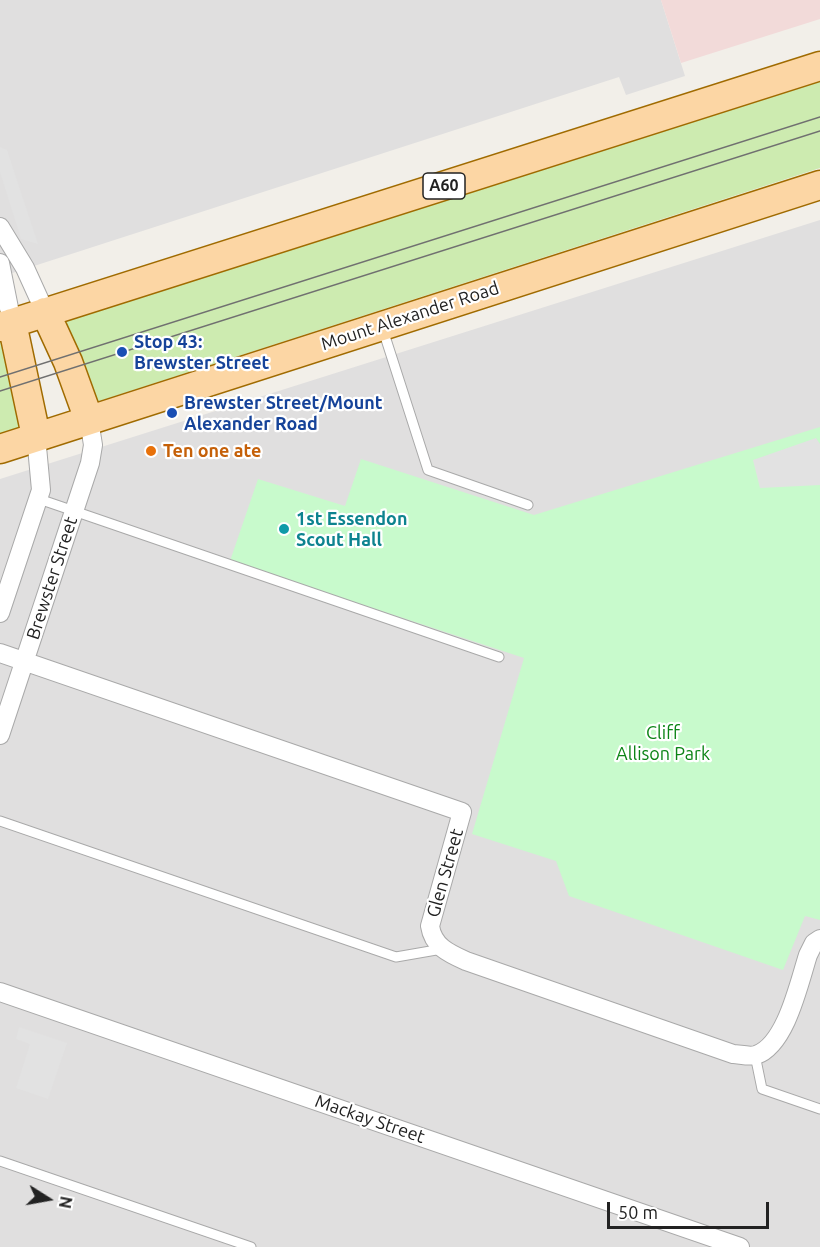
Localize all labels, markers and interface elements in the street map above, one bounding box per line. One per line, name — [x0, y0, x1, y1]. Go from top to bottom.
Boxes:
road number: A60 — [423, 173, 465, 199]
street label: Mount Alexander Road — [318, 277, 502, 355]
place label: Stop 43: Brewster Street — [134, 331, 269, 374]
marker: Stop 43: Brewster Street — [115, 345, 129, 359]
place label: Brewster Street/Mount Alexander Road — [184, 392, 383, 434]
marker: Brewster Street/Mount Alexander Road — [165, 406, 179, 420]
place label: Ten one ate — [163, 440, 261, 462]
marker: Ten one ate — [144, 444, 158, 458]
place label: 1st Essendon Scout Hall — [296, 508, 407, 550]
street label: Brewster Street — [22, 514, 82, 642]
marker: 1st Essendon Scout Hall — [277, 522, 291, 536]
park label: Cliff Allison Park — [616, 722, 710, 764]
street label: Glen Street — [422, 826, 468, 920]
street label: Mackay Street — [312, 1090, 428, 1148]
north arrow — [18, 1169, 78, 1229]
scale bar — [610, 1190, 772, 1228]
text: N — [56, 1195, 76, 1210]
text: 50 m — [618, 1202, 658, 1222]

